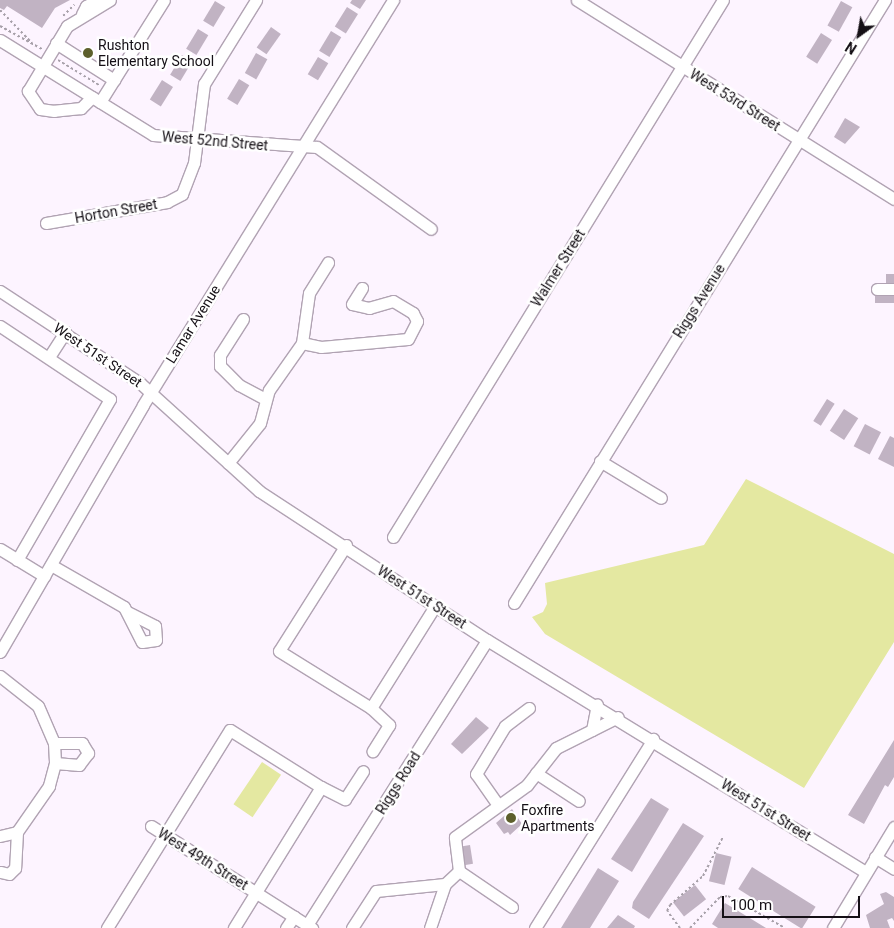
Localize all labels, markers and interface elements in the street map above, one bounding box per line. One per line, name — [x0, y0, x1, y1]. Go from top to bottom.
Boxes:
north arrow — [834, 10, 884, 60]
place label: Rushton Elementary School — [98, 37, 214, 70]
text: N — [843, 38, 859, 57]
marker: Rushton Elementary School — [82, 47, 94, 59]
street label: West 53rd Street — [687, 65, 783, 135]
street label: West 52nd Street — [161, 128, 269, 154]
street label: Horton Street — [73, 195, 159, 227]
street label: Walmer Street — [528, 226, 588, 310]
street label: Riggs Avenue — [670, 261, 728, 341]
street label: Lamar Avenue — [162, 282, 224, 366]
street label: West 51st Street — [51, 319, 145, 391]
street label: West 51st Street — [374, 562, 470, 632]
street label: Riggs Road — [372, 749, 424, 817]
street label: West 51st Street — [718, 776, 814, 844]
place label: Foxfire Apartments — [521, 802, 595, 834]
marker: Foxfire Apartments — [505, 812, 517, 824]
street label: West 49th Street — [155, 824, 251, 894]
scale bar — [724, 886, 862, 918]
text: 100 m — [730, 896, 772, 914]

